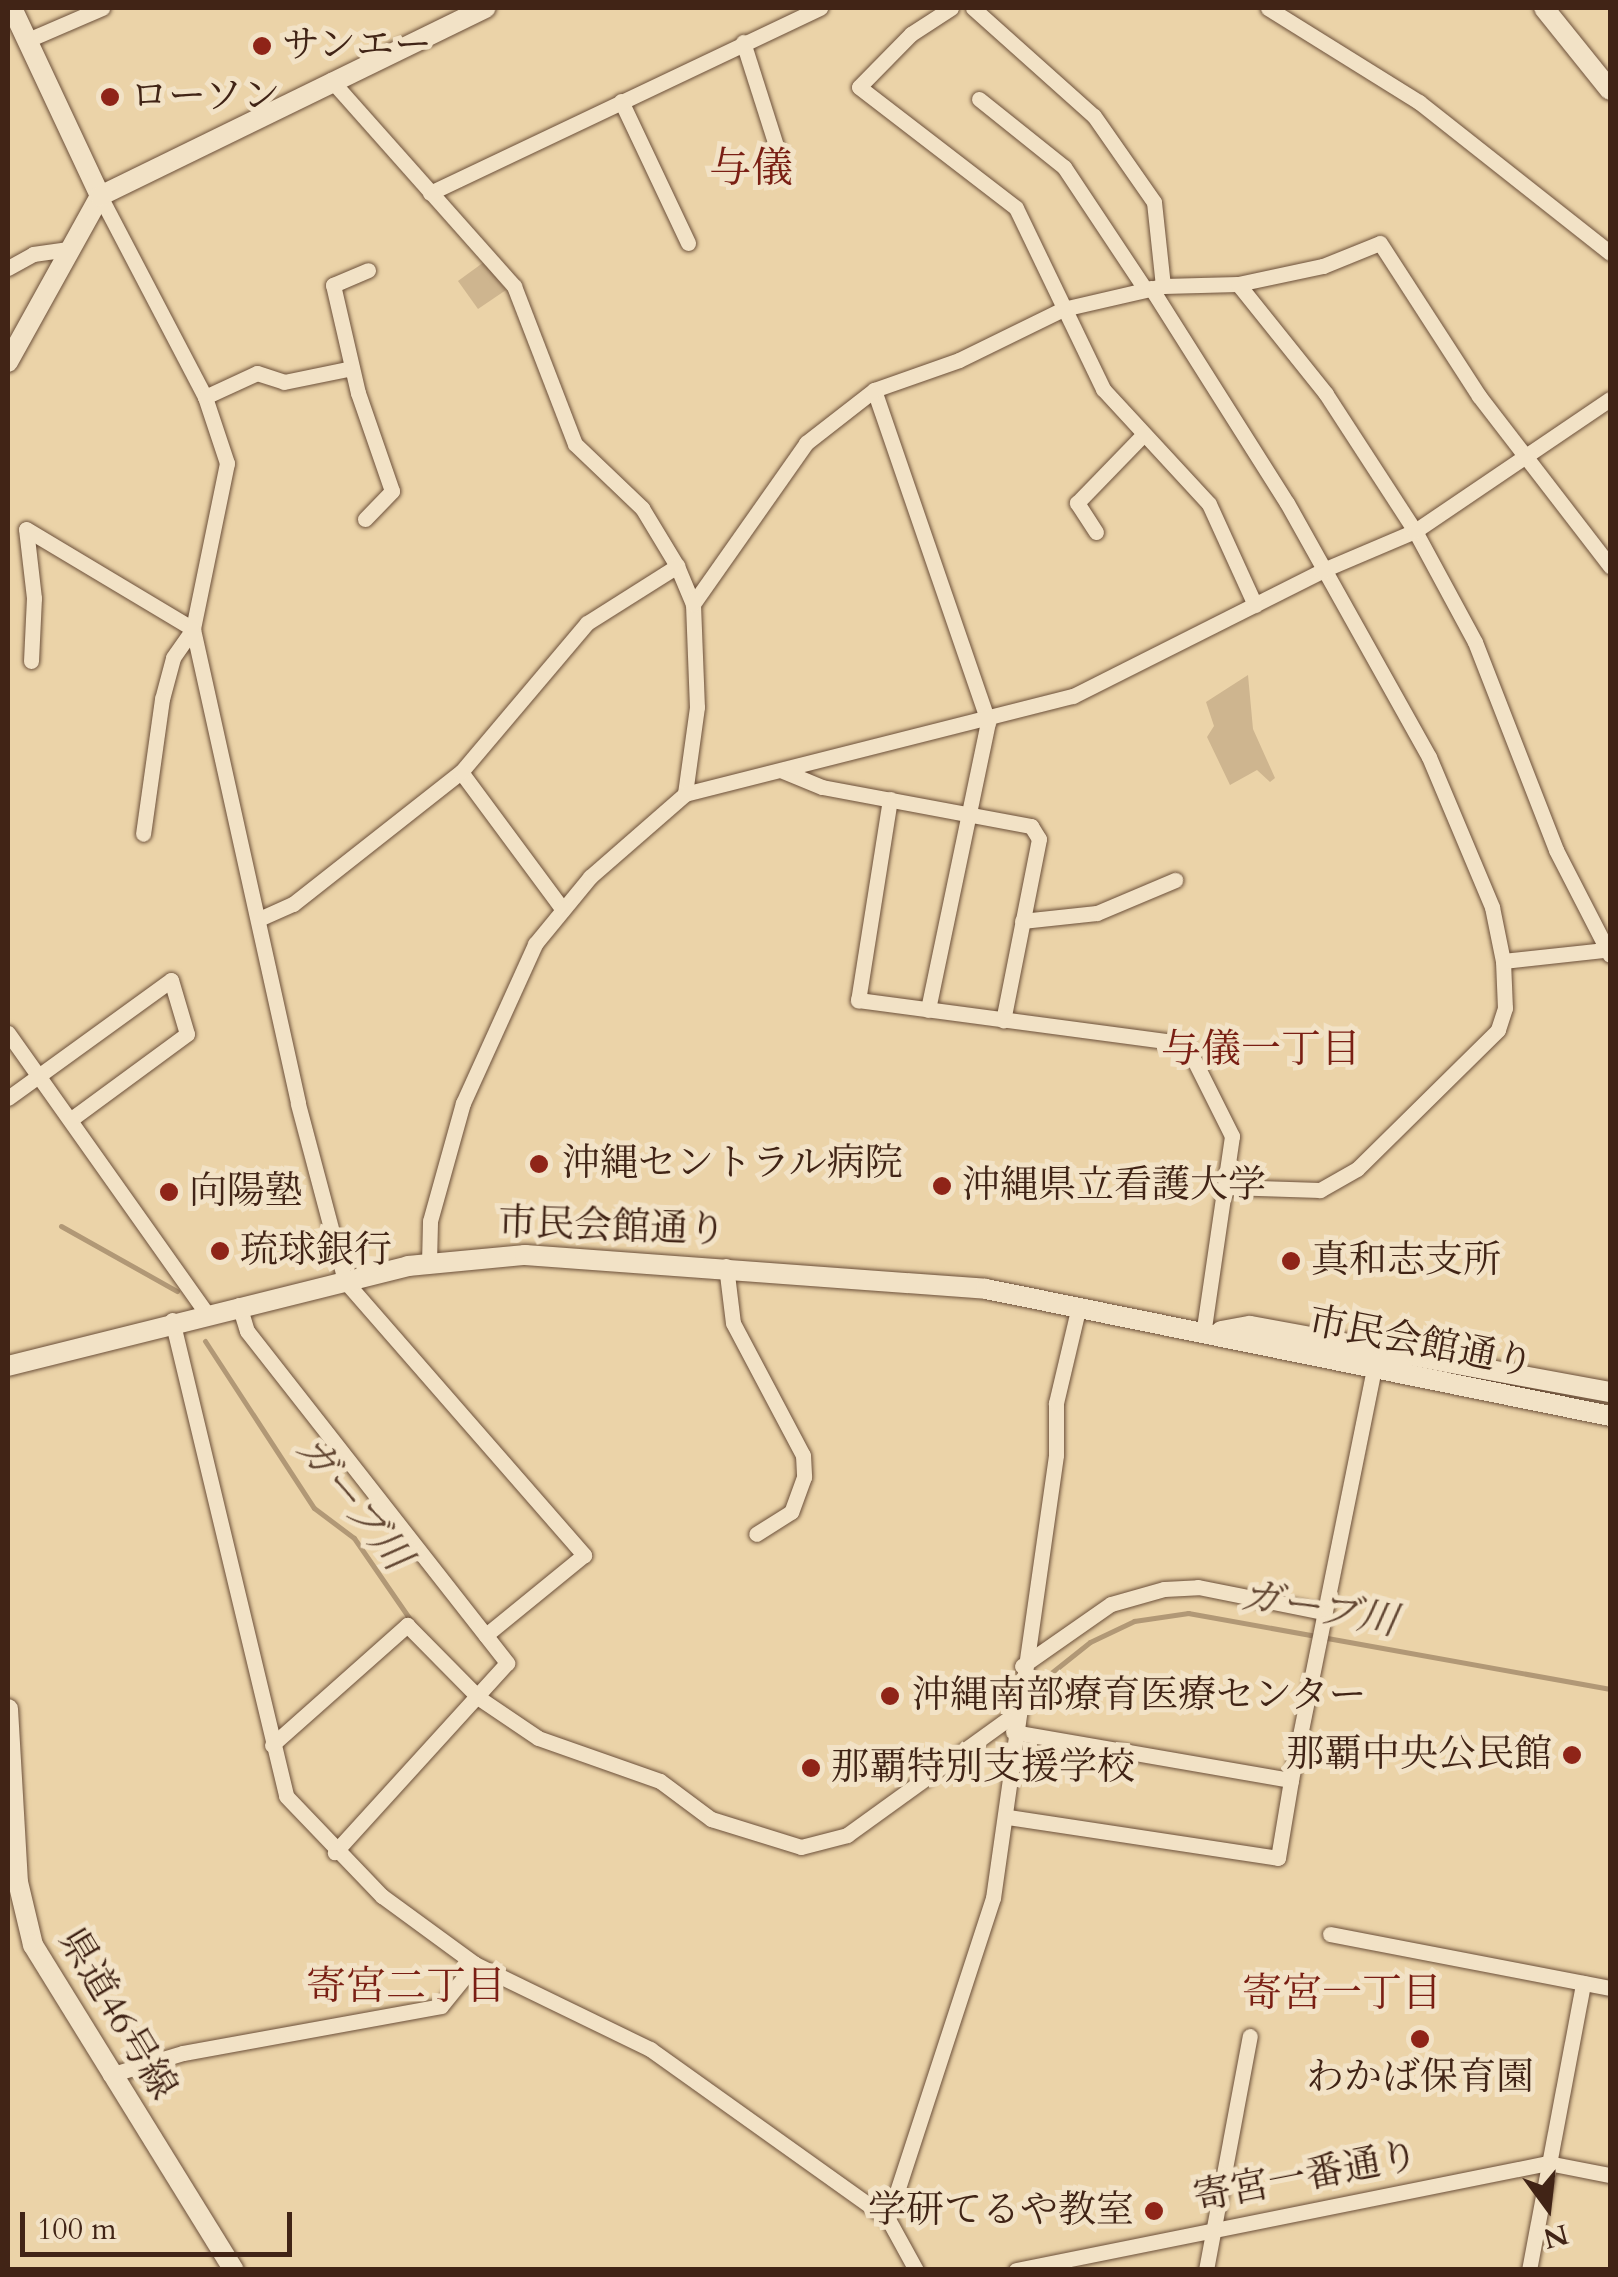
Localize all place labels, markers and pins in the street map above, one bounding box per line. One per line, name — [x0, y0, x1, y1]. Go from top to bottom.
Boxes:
place label: サンエー — [282, 23, 434, 69]
marker: サンエー — [251, 35, 273, 57]
place label: ローソン — [130, 74, 282, 120]
marker: ローソン — [99, 86, 121, 108]
place label: 沖縄セントラル病院 — [562, 1141, 904, 1187]
marker: 沖縄セントラル病院 — [526, 1151, 552, 1177]
place label: 沖縄県立看護大学 — [962, 1163, 1266, 1209]
place label: 向陽塾 — [189, 1169, 303, 1215]
marker: 沖縄県立看護大学 — [931, 1175, 953, 1197]
marker: 向陽塾 — [158, 1181, 180, 1203]
place label: 琉球銀行 — [240, 1228, 392, 1274]
place label: 真和志支所 — [1311, 1238, 1501, 1284]
marker: 琉球銀行 — [209, 1240, 231, 1262]
marker: 真和志支所 — [1280, 1250, 1302, 1272]
place label: 沖縄南部療育医療センター — [912, 1673, 1368, 1719]
marker: 沖縄南部療育医療センター — [877, 1683, 903, 1709]
place label: 那覇中央公民館 — [1286, 1732, 1552, 1778]
marker: 那覇中央公民館 — [1561, 1744, 1583, 1766]
place label: 那覇特別支援学校 — [831, 1745, 1135, 1791]
marker: 那覇特別支援学校 — [800, 1757, 822, 1779]
marker: わかば保育園 — [1409, 2028, 1431, 2050]
place label: わかば保育園 — [1306, 2055, 1534, 2101]
place label: 学研てるや教室 — [868, 2188, 1134, 2234]
marker: 学研てるや教室 — [1143, 2200, 1165, 2222]

